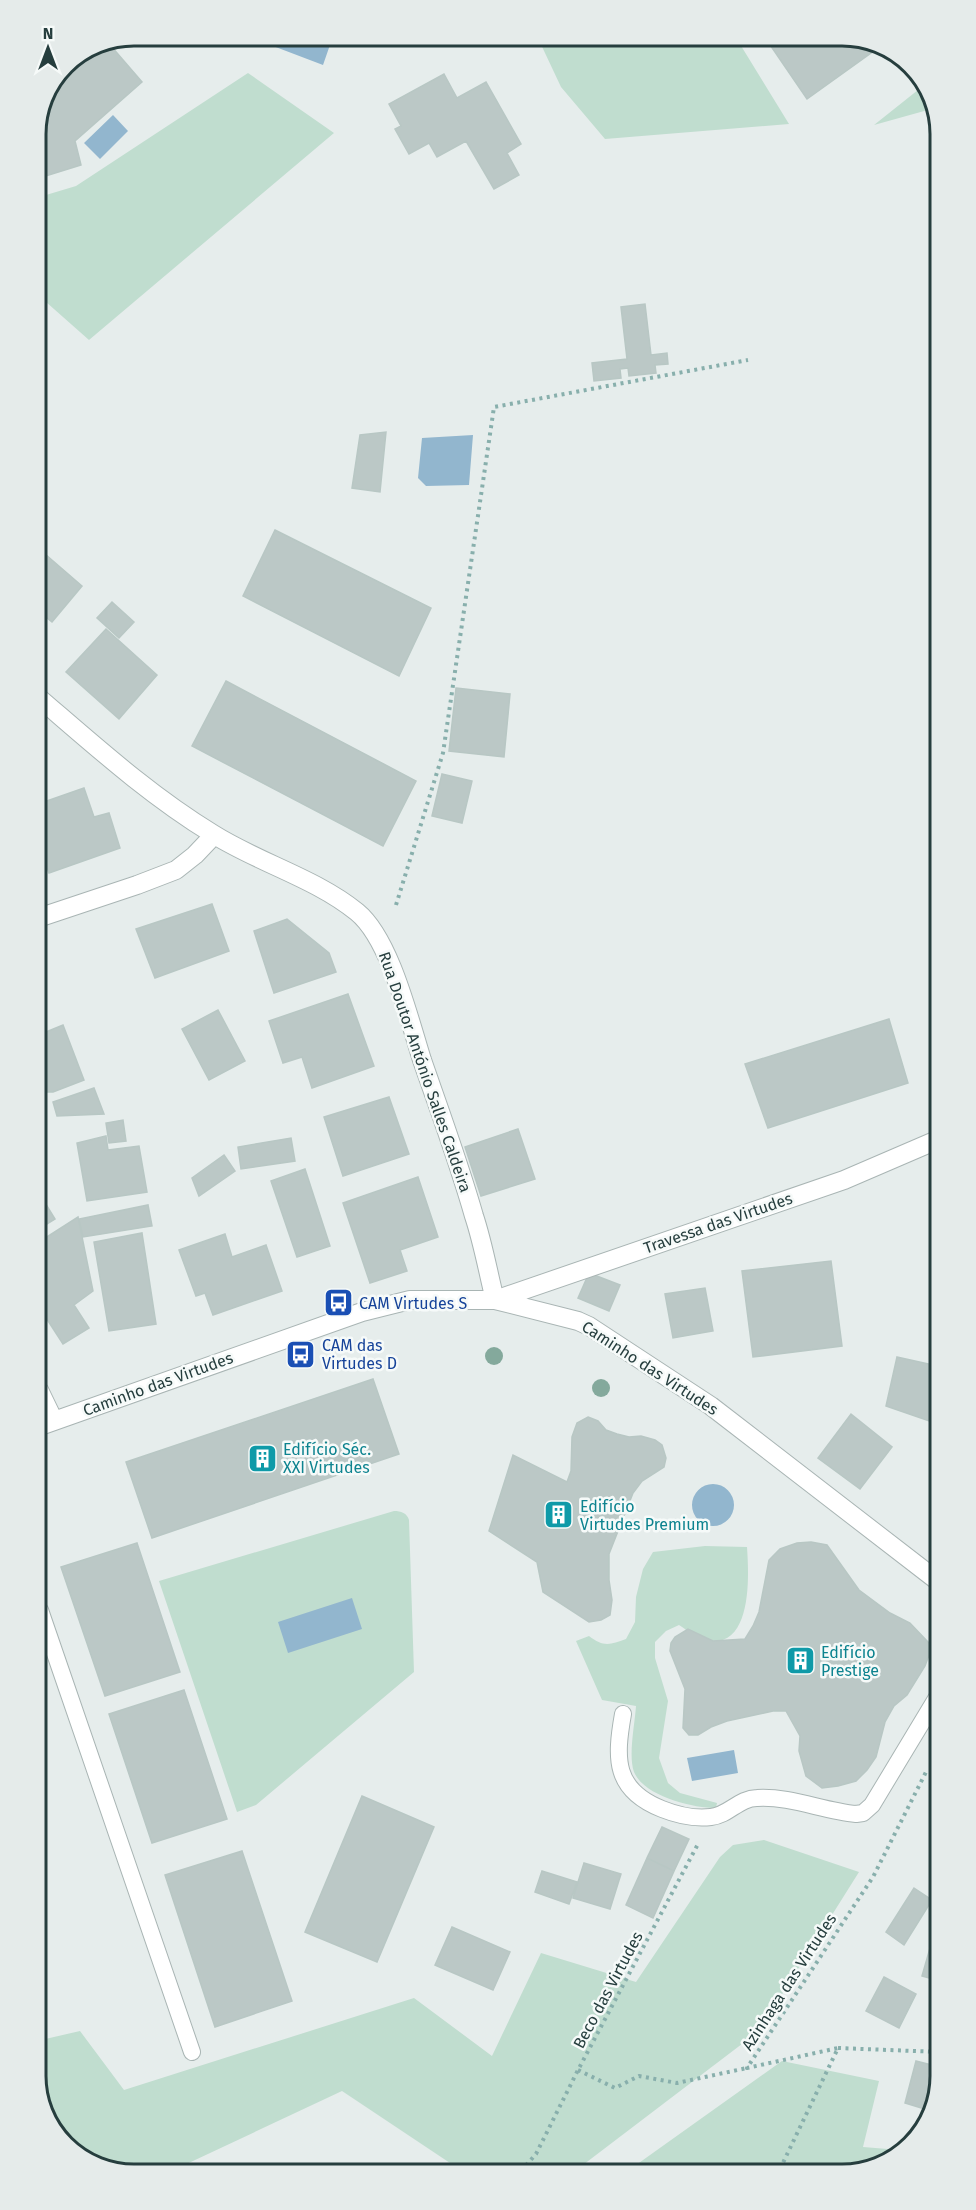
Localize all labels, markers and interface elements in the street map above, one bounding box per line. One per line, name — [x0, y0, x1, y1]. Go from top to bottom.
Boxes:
north arrow — [18, 18, 78, 78]
text: N — [43, 24, 53, 43]
street label: Rua Doutor António Salles Caldeira — [375, 949, 475, 1195]
street label: Travessa das Virtudes — [641, 1189, 795, 1257]
bus stop icon: CAM Virtudes S — [322, 1287, 354, 1319]
place label: CAM Virtudes S — [359, 1294, 467, 1313]
street label: Caminho das Virtudes — [578, 1317, 722, 1419]
place label: CAM das Virtudes D — [322, 1336, 397, 1373]
bus stop icon: CAM das Virtudes D — [285, 1338, 317, 1370]
street label: Caminho das Virtudes — [80, 1348, 236, 1420]
place label: Edifício Séc. XXI Virtudes — [283, 1440, 371, 1477]
building icon: Edifício Séc. XXI Virtudes — [246, 1442, 278, 1474]
place label: Edifício Virtudes Premium — [580, 1497, 709, 1534]
building icon: Edifício Virtudes Premium — [543, 1499, 575, 1531]
place label: Edifício Prestige — [821, 1643, 879, 1680]
building icon: Edifício Prestige — [784, 1645, 816, 1677]
street label: Azinhaga das Virtudes — [738, 1910, 840, 2054]
street label: Beco das Virtudes — [569, 1928, 647, 2052]

